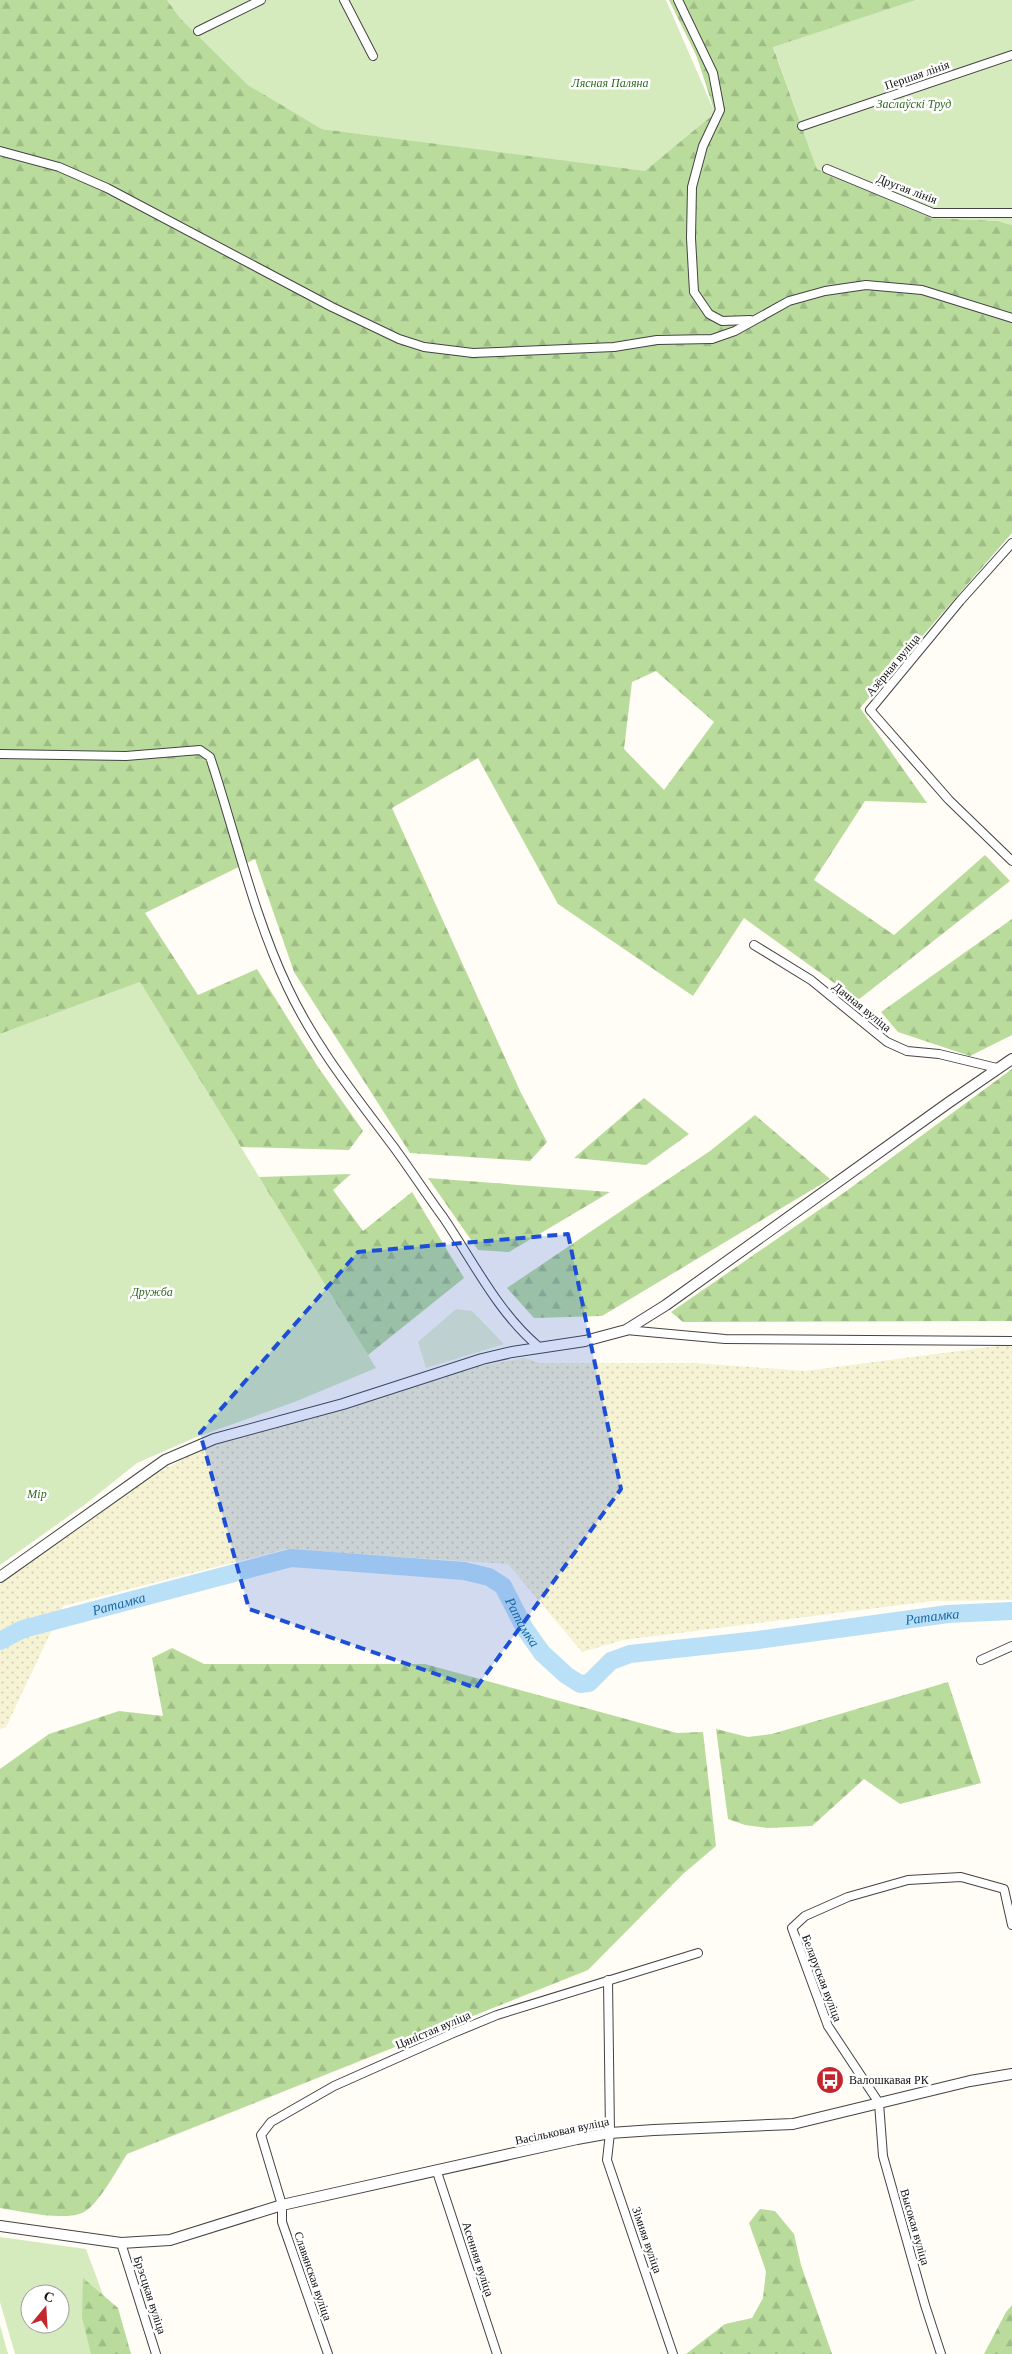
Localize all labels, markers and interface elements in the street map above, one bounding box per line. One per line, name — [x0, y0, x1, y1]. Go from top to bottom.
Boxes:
street label: Першая лінія — [883, 57, 952, 93]
park label: Лясная Паляна — [571, 76, 649, 90]
park label: Заслаўскі Труд — [877, 97, 951, 111]
street label: Другая лінія — [875, 171, 940, 207]
street label: Азёрная вуліца — [863, 631, 923, 699]
street label: Дачная вуліца — [830, 979, 895, 1035]
park label: Дружба — [130, 1285, 173, 1299]
park label: Мір — [26, 1487, 47, 1501]
water label: Ратамка — [90, 1589, 147, 1618]
water label: Ратамка — [502, 1594, 543, 1650]
water label: Ратамка — [903, 1606, 960, 1627]
street label: Беларуская вуліца — [799, 1933, 845, 2024]
street label: Цяністая вуліца — [393, 2008, 473, 2052]
bus stop icon: Валошкавая РК — [815, 2065, 845, 2095]
place label: Валошкавая РК — [849, 2073, 930, 2087]
street label: Васільковая вуліца — [514, 2114, 611, 2148]
street label: Высокая вуліца — [897, 2187, 933, 2267]
street label: Зімняя вуліца — [629, 2205, 665, 2276]
street label: Асенняя вуліца — [459, 2220, 497, 2299]
street label: Славянская вуліца — [291, 2230, 335, 2323]
street label: Брэсцкая вуліца — [131, 2254, 169, 2336]
north arrow — [20, 2284, 70, 2334]
text: С — [42, 2288, 56, 2306]

